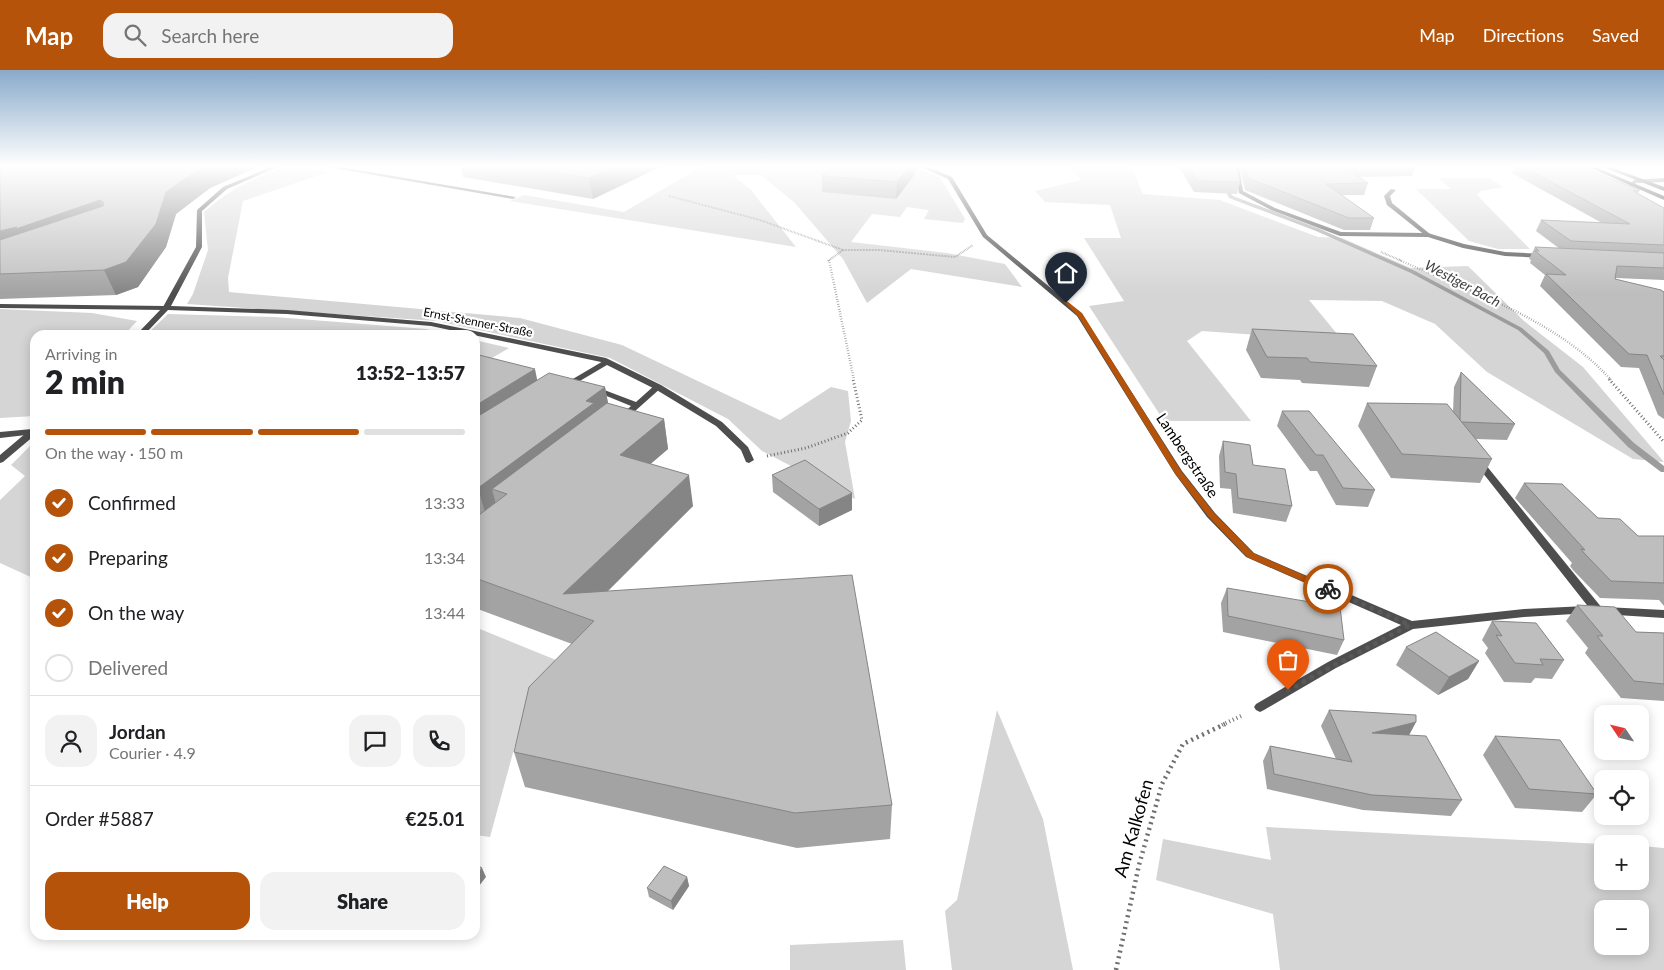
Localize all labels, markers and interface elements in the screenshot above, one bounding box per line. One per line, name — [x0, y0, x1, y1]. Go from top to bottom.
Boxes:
search box — [103, 13, 453, 58]
text: Map — [25, 21, 73, 50]
icon: search — [121, 21, 149, 49]
text: Search here — [161, 24, 259, 47]
text: Map — [1419, 24, 1455, 46]
text: Directions — [1483, 24, 1564, 46]
text: Saved — [1592, 24, 1639, 46]
pin — [1045, 252, 1087, 303]
water label: Westiger Bach — [1422, 256, 1504, 310]
icon: home — [1052, 259, 1080, 287]
street label: Ernst-Stenner-Straße — [422, 304, 534, 340]
text: Arriving in — [45, 344, 118, 363]
text: 13:52–13:57 — [356, 361, 465, 384]
text: 2 min — [45, 362, 125, 401]
street label: Lambergstraße — [1153, 409, 1223, 501]
text: On the way · 150 m — [45, 443, 183, 462]
icon: check — [45, 489, 73, 517]
text: Confirmed — [88, 491, 176, 514]
text: 13:33 — [424, 493, 465, 512]
icon: check — [45, 544, 73, 572]
text: Preparing — [88, 546, 168, 569]
text: 13:34 — [424, 548, 465, 567]
courier — [1303, 564, 1353, 614]
icon: bike — [1314, 575, 1342, 603]
icon: check — [45, 599, 73, 627]
text: On the way — [88, 601, 184, 624]
text: 13:44 — [424, 603, 465, 622]
pin — [1267, 639, 1309, 690]
icon: bag — [1274, 646, 1302, 674]
text: Delivered — [88, 656, 168, 679]
north arrow — [1594, 705, 1649, 760]
map controls — [1594, 705, 1649, 955]
button: person — [45, 715, 97, 767]
button: chat — [349, 715, 401, 767]
button: phone — [413, 715, 465, 767]
text: Jordan — [109, 720, 166, 743]
text: Courier · 4.9 — [109, 743, 196, 762]
button: locate — [1594, 770, 1649, 825]
street label: Am Kalkofen — [1109, 777, 1157, 879]
text: Order #5887 — [45, 807, 154, 830]
text: €25.01 — [405, 807, 465, 830]
button: + — [1594, 835, 1649, 890]
button: Help — [45, 872, 250, 930]
button: Share — [260, 872, 465, 930]
button: − — [1594, 900, 1649, 955]

